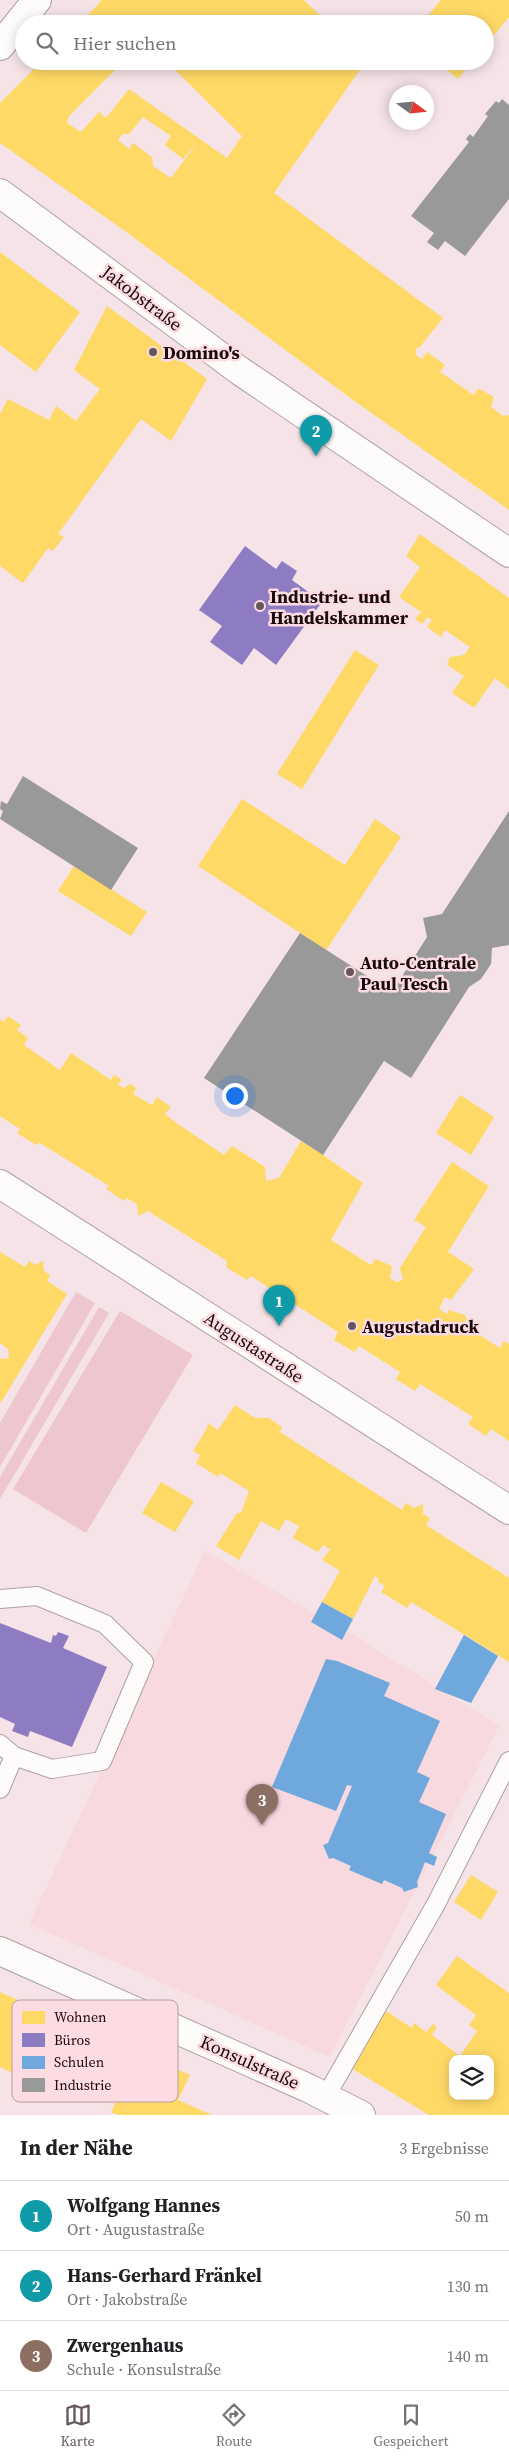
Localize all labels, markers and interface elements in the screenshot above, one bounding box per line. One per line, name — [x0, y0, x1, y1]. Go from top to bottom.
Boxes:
search box — [15, 15, 494, 70]
icon: search — [33, 29, 61, 57]
text: Hier suchen — [73, 30, 177, 56]
north arrow — [389, 85, 434, 130]
street label: Jakobstraße — [96, 259, 187, 337]
place label: Domino's — [163, 340, 240, 365]
marker: Domino's — [147, 346, 159, 358]
pin: 2 — [300, 415, 332, 456]
place label: Industrie- und Handelskammer — [270, 584, 409, 630]
marker: Industrie- und Handelskammer — [254, 600, 266, 612]
place label: Auto-Centrale Paul Tesch — [360, 950, 476, 996]
marker: Auto-Centrale Paul Tesch — [344, 966, 356, 978]
your location — [222, 1083, 248, 1109]
pin: 1 — [263, 1285, 295, 1326]
street label: Augustastraße — [199, 1305, 309, 1389]
place label: Augustadruck — [362, 1314, 479, 1339]
marker: Augustadruck — [346, 1320, 358, 1332]
pin: 3 — [246, 1784, 278, 1825]
legend — [12, 2000, 178, 2102]
text: Wohnen — [54, 2007, 107, 2027]
street label: Konsulstraße — [196, 2029, 304, 2095]
text: Büros — [54, 2030, 90, 2050]
text: Schulen — [54, 2052, 105, 2072]
map controls — [449, 2055, 494, 2100]
button: layers — [449, 2055, 494, 2100]
text: Industrie — [54, 2075, 112, 2095]
text: In der Nähe — [20, 2133, 133, 2162]
text: 3 Ergebnisse — [399, 2137, 489, 2159]
text: Wolfgang Hannes — [67, 2192, 220, 2218]
text: 1 — [32, 2205, 40, 2227]
text: 50 m — [455, 2205, 489, 2227]
text: Ort · Augustastraße — [67, 2218, 205, 2240]
text: Hans-Gerhard Fränkel — [67, 2262, 262, 2288]
text: 2 — [32, 2275, 40, 2297]
text: 130 m — [447, 2275, 489, 2297]
text: Ort · Jakobstraße — [67, 2288, 187, 2310]
text: Zwergenhaus — [67, 2332, 183, 2358]
text: 3 — [32, 2345, 40, 2367]
text: 140 m — [447, 2345, 489, 2367]
text: Schule · Konsulstraße — [67, 2358, 221, 2380]
tab: Karte — [61, 2401, 95, 2451]
tab: Route — [216, 2401, 252, 2451]
tab: Gespeichert — [373, 2401, 448, 2451]

